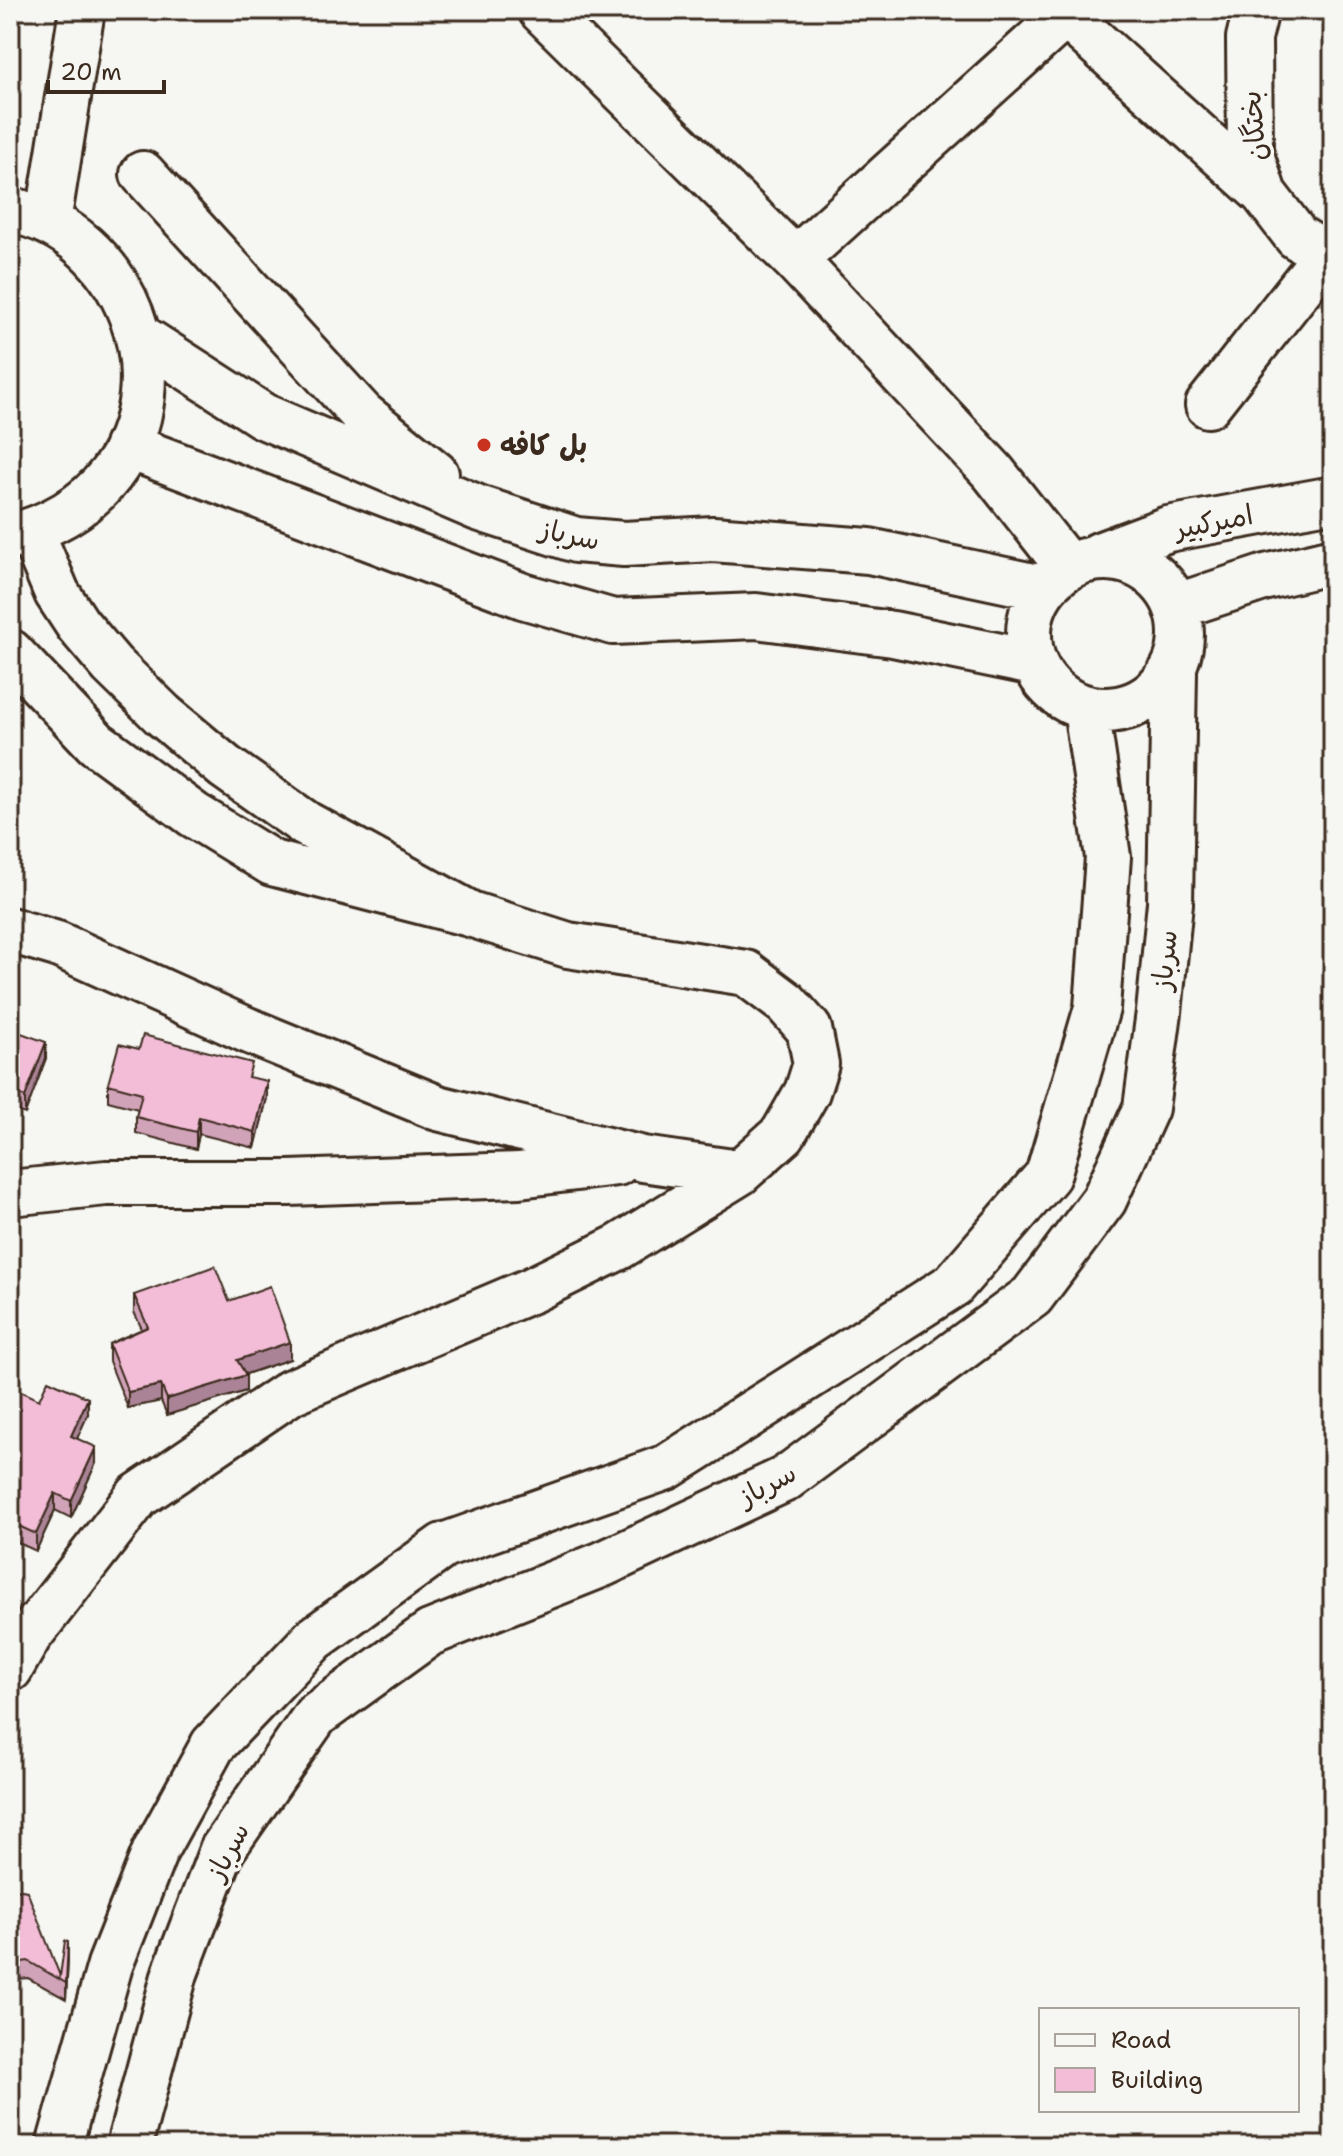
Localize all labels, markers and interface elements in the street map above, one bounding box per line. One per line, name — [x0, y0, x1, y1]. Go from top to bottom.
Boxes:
scale bar — [48, 44, 164, 94]
text: 20 m — [60, 56, 122, 88]
street label: بختگان — [1231, 89, 1275, 163]
place label: بل کافه — [500, 426, 587, 464]
marker: بل کافه — [475, 436, 493, 454]
street label: امیرکبیر — [1170, 495, 1256, 548]
street label: سرباز — [535, 509, 603, 559]
street label: سرباز — [1142, 928, 1186, 994]
street label: سرباز — [730, 1453, 803, 1516]
street label: سرباز — [195, 1815, 258, 1888]
legend — [1039, 2008, 1299, 2112]
text: Road — [1111, 2024, 1171, 2056]
text: Building — [1111, 2064, 1203, 2096]

